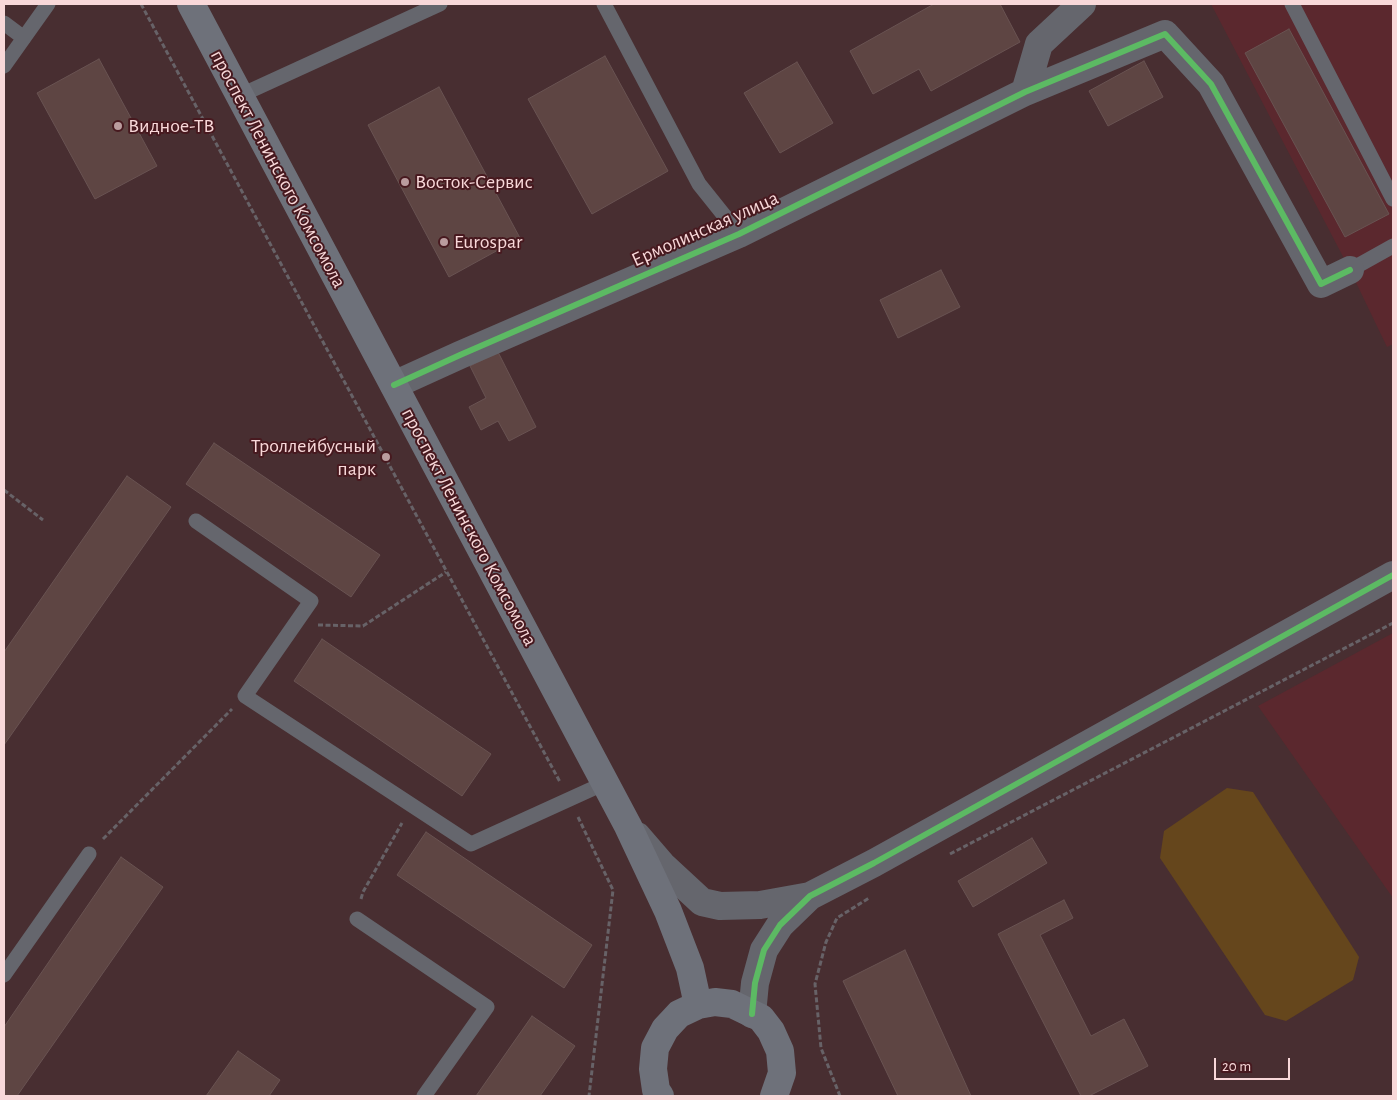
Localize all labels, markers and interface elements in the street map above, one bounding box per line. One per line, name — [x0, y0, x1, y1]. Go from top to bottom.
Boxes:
street label: проспект Ленинского Комсомола — [205, 46, 351, 292]
place label: Видное-ТВ — [128, 114, 215, 138]
marker: Видное-ТВ — [112, 120, 124, 132]
place label: Восток-Сервис — [415, 170, 533, 194]
marker: Восток-Сервис — [399, 176, 411, 188]
street label: Ермолинская улица — [628, 186, 782, 272]
place label: Eurospar — [454, 230, 523, 254]
marker: Eurospar — [438, 236, 450, 248]
street label: проспект Ленинского Комсомола — [396, 404, 542, 650]
place label: Троллейбусный парк — [251, 434, 376, 481]
marker: Троллейбусный парк — [380, 451, 392, 463]
scale bar — [1217, 1048, 1293, 1080]
text: 20 m — [1222, 1059, 1251, 1074]

